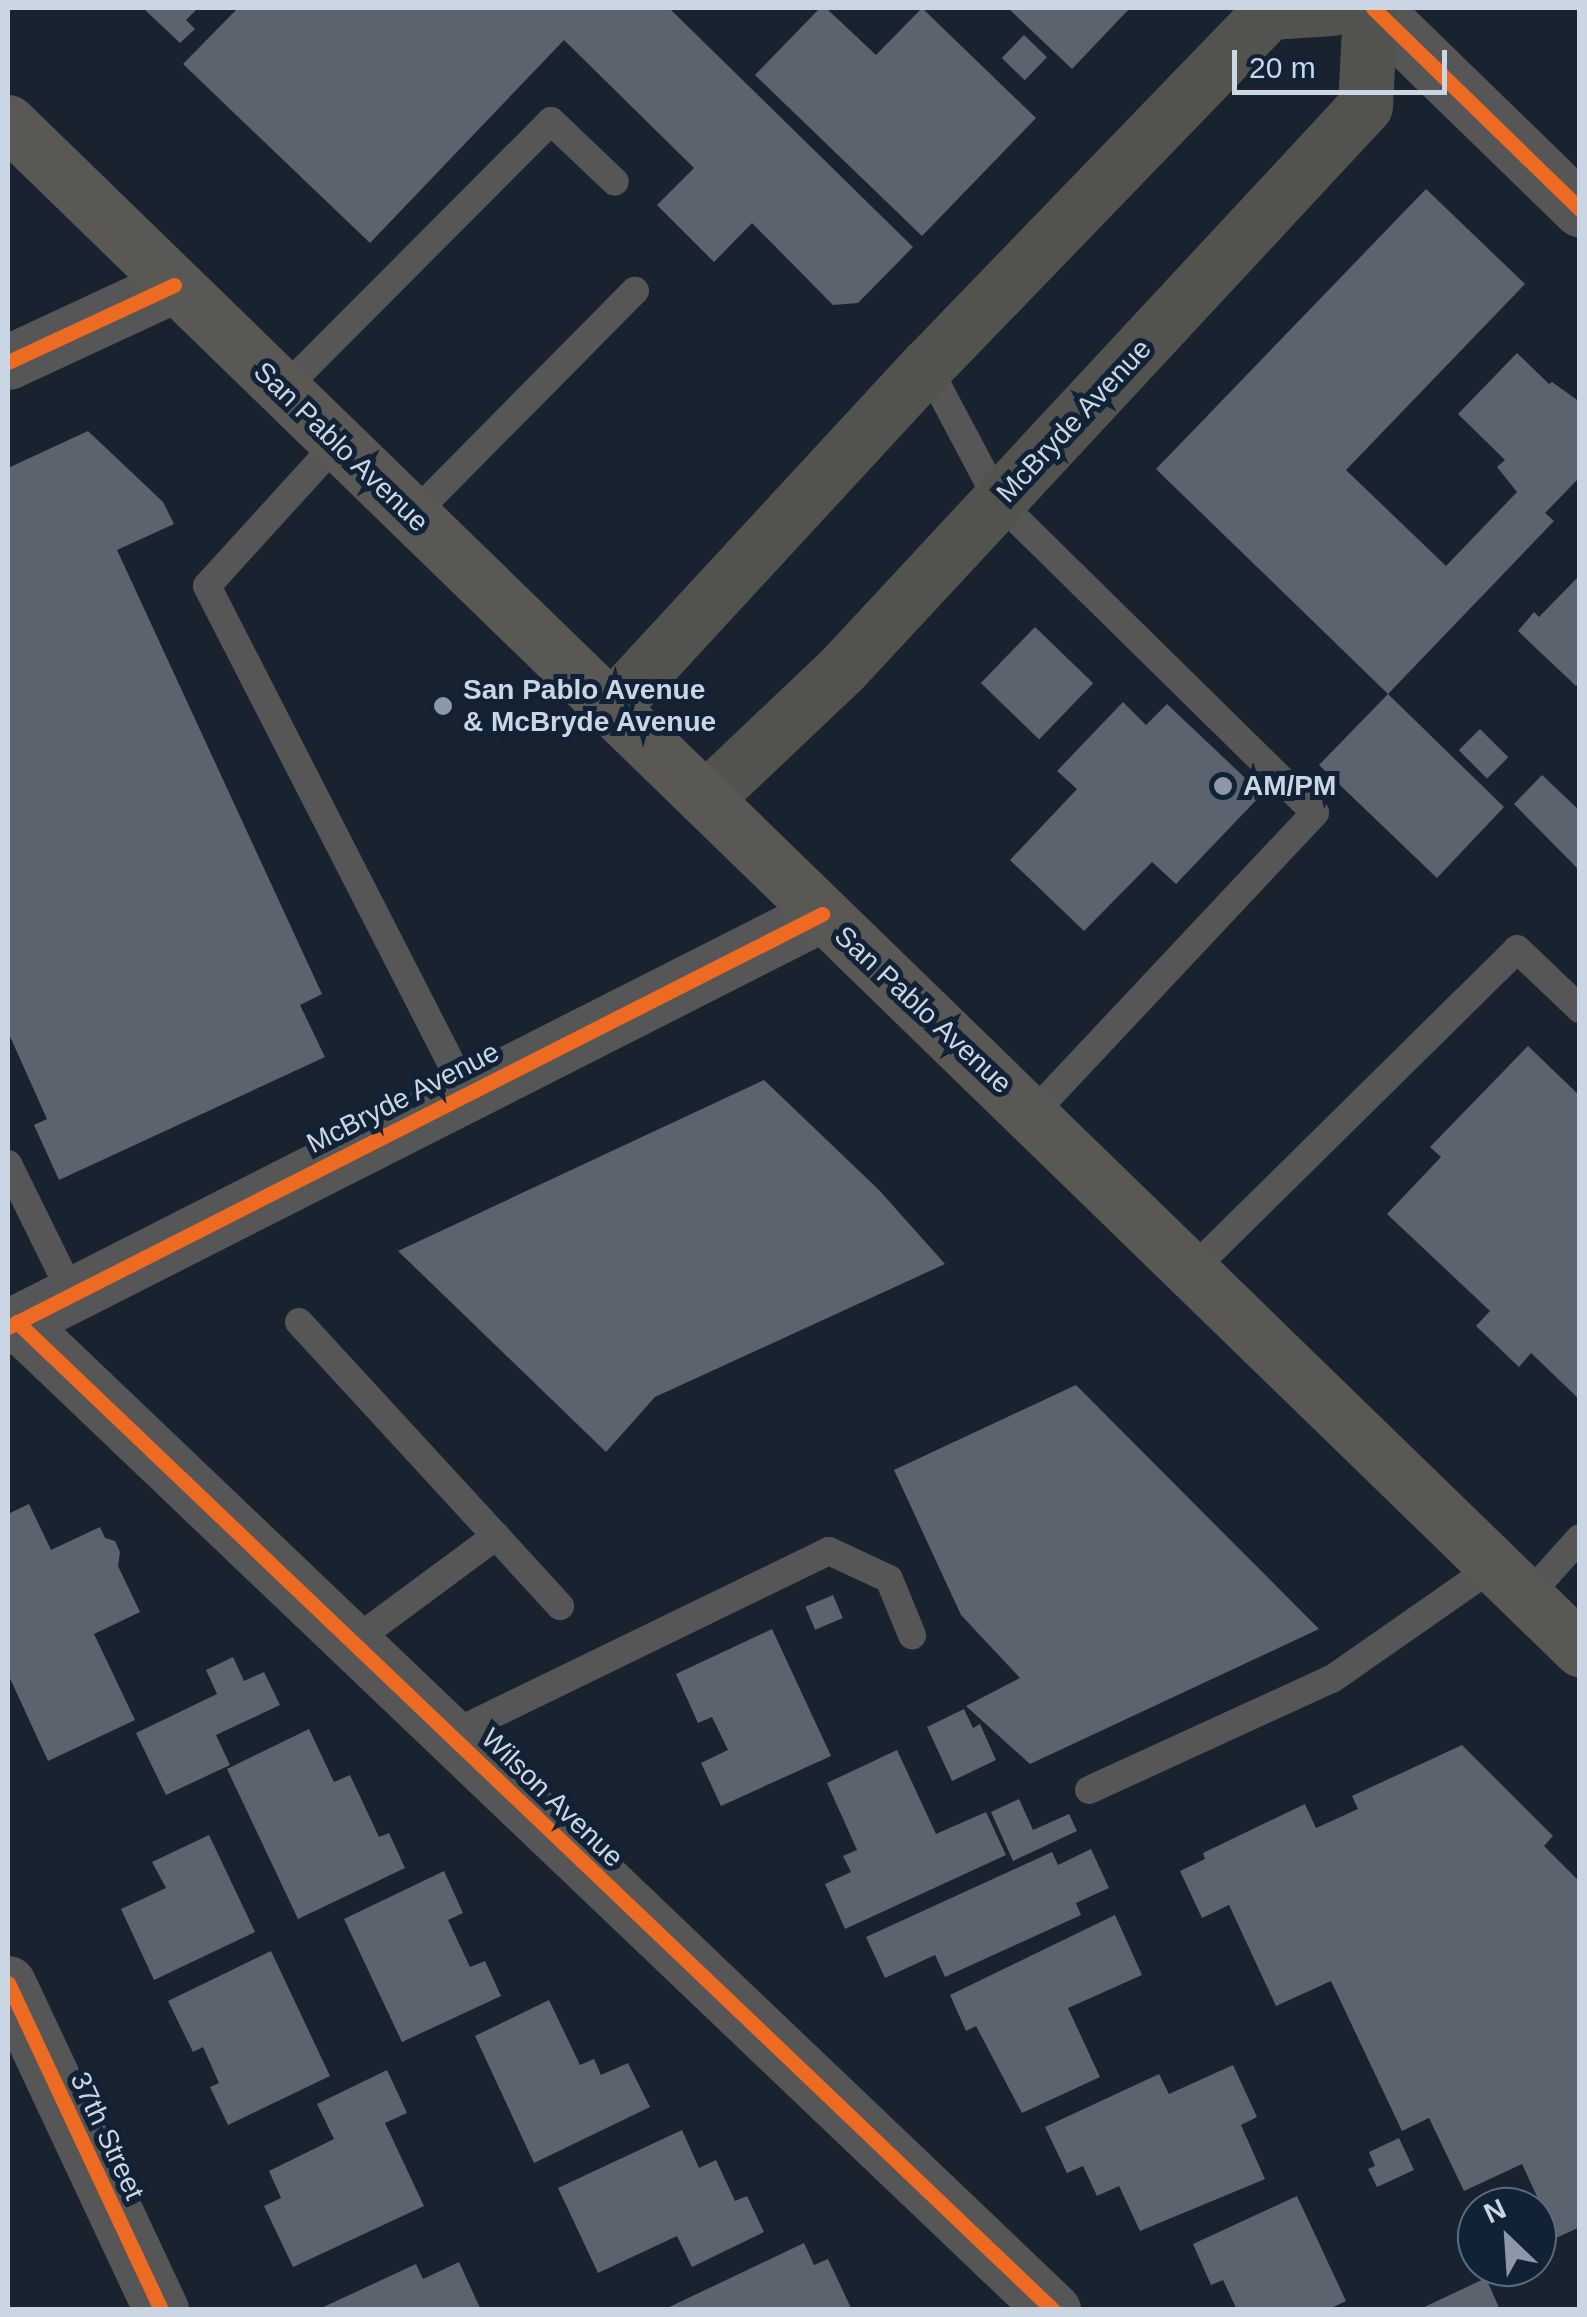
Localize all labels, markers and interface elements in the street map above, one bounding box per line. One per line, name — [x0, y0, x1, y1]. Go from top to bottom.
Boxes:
scale bar — [1237, 30, 1452, 92]
text: 20 m — [1249, 51, 1316, 84]
street label: McBryde Avenue — [989, 332, 1159, 510]
street label: San Pablo Avenue — [246, 355, 436, 539]
place label: San Pablo Avenue & McBryde Avenue — [463, 673, 717, 739]
marker: San Pablo Avenue & McBryde Avenue — [432, 695, 454, 717]
place label: AM/PM — [1243, 769, 1336, 803]
marker: AM/PM — [1212, 775, 1234, 797]
street label: San Pablo Avenue — [827, 919, 1019, 1101]
street label: McBryde Avenue — [301, 1035, 505, 1161]
street label: Wilson Avenue — [473, 1721, 631, 1875]
street label: 37th Street — [63, 2067, 151, 2205]
north arrow — [1457, 2187, 1557, 2287]
text: N — [1479, 2193, 1511, 2229]

